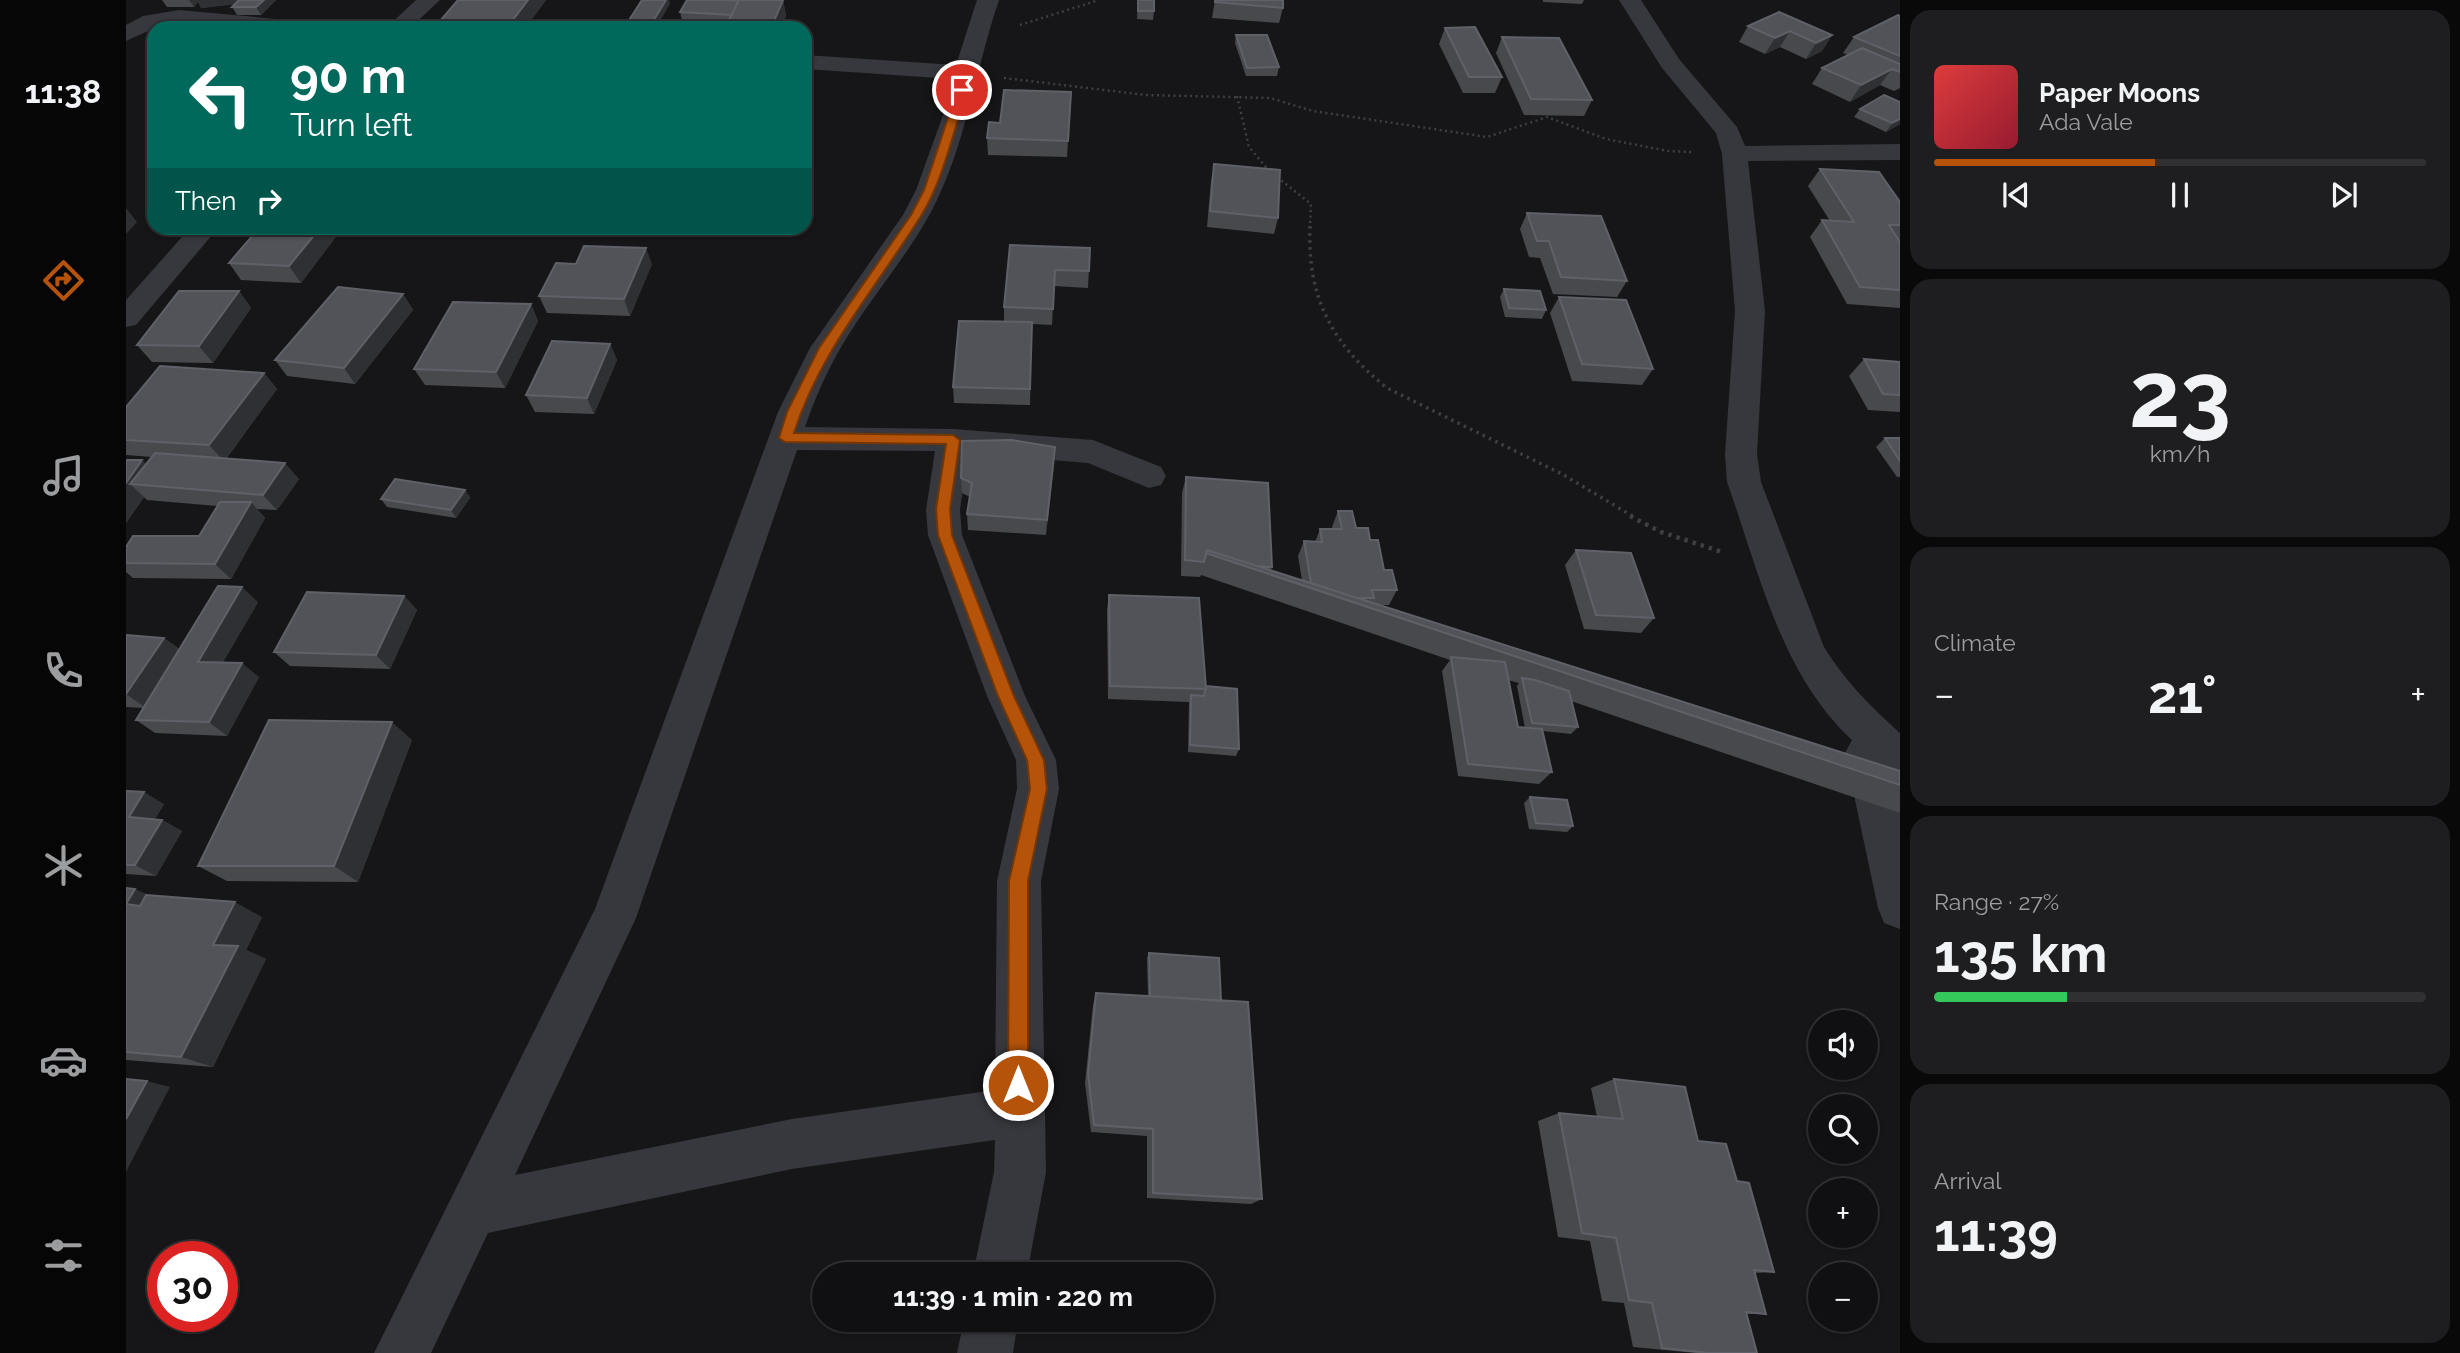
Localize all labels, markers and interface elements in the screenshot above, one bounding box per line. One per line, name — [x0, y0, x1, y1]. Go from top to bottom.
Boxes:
text: 90 m — [290, 47, 406, 104]
icon: left — [175, 49, 266, 140]
pin — [932, 60, 992, 120]
icon: arrive — [943, 71, 981, 109]
text: 11:38 — [25, 73, 101, 110]
text: Paper Moons — [2039, 78, 2200, 108]
text: Turn left — [290, 106, 412, 143]
text: Ada Vale — [2039, 108, 2133, 135]
icon: previous — [1997, 176, 2035, 214]
icon: pause — [2161, 176, 2199, 214]
icon: next — [2325, 176, 2363, 214]
icon: right — [250, 182, 288, 220]
text: Then — [175, 186, 236, 216]
icon: directions — [39, 256, 88, 305]
text: 23 — [2129, 341, 2231, 448]
text: km/h — [2150, 440, 2210, 467]
icon: music — [39, 451, 88, 500]
text: Climate — [1934, 629, 2016, 656]
icon: phone — [39, 646, 88, 695]
text: 21° — [2148, 664, 2217, 725]
text: − — [1934, 672, 1954, 717]
text: + — [2410, 672, 2426, 717]
icon: climate — [39, 841, 88, 890]
text: Range · 27% — [1934, 888, 2059, 915]
text: 135 km — [1934, 923, 2107, 984]
map controls — [1808, 1010, 1878, 1332]
button: sound — [1808, 1010, 1878, 1080]
icon: car — [39, 1036, 88, 1085]
position arrow — [981, 1048, 1055, 1122]
button: search — [1808, 1094, 1878, 1164]
text: Arrival — [1934, 1167, 2001, 1194]
button: + — [1808, 1178, 1878, 1248]
text: 11:39 — [1934, 1202, 2058, 1263]
icon: filters — [39, 1231, 88, 1280]
speed limit sign: 30 — [147, 1241, 238, 1332]
button: − — [1808, 1262, 1878, 1332]
text: 11:39 · 1 min · 220 m — [893, 1282, 1133, 1312]

